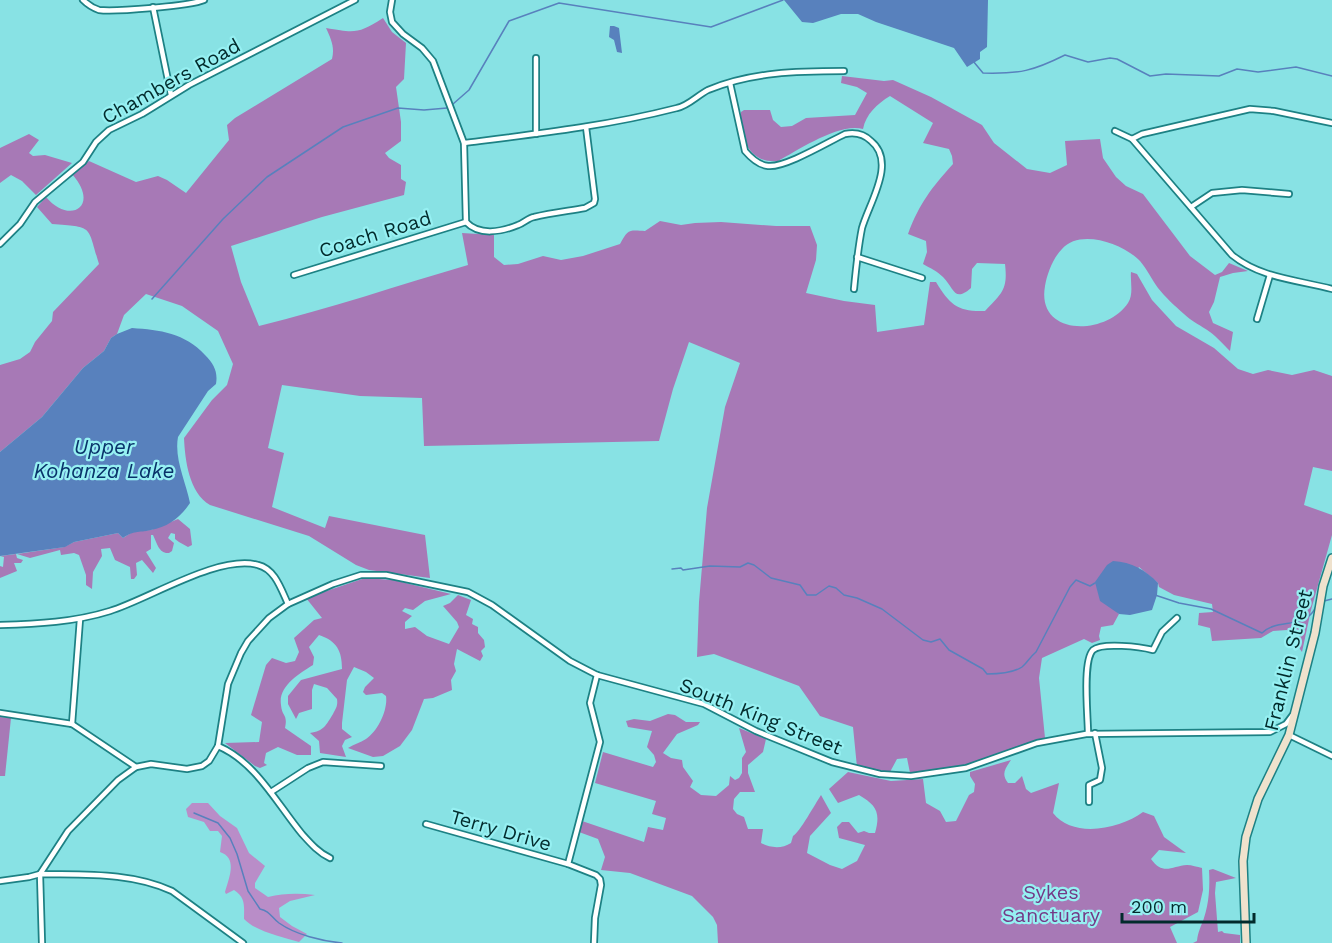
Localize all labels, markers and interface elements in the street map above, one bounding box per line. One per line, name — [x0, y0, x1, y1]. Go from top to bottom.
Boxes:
street label: Chambers Road — [98, 33, 244, 129]
street label: Coach Road — [316, 206, 434, 262]
water label: Upper Kohanza Lake — [33, 434, 175, 483]
street label: Franklin Street — [1259, 586, 1317, 733]
street label: South King Street — [676, 672, 846, 760]
street label: Terry Drive — [448, 804, 554, 856]
park label: Sykes Sanctuary — [1002, 880, 1101, 927]
scale bar — [1122, 886, 1254, 924]
text: 200 m — [1131, 896, 1187, 917]

